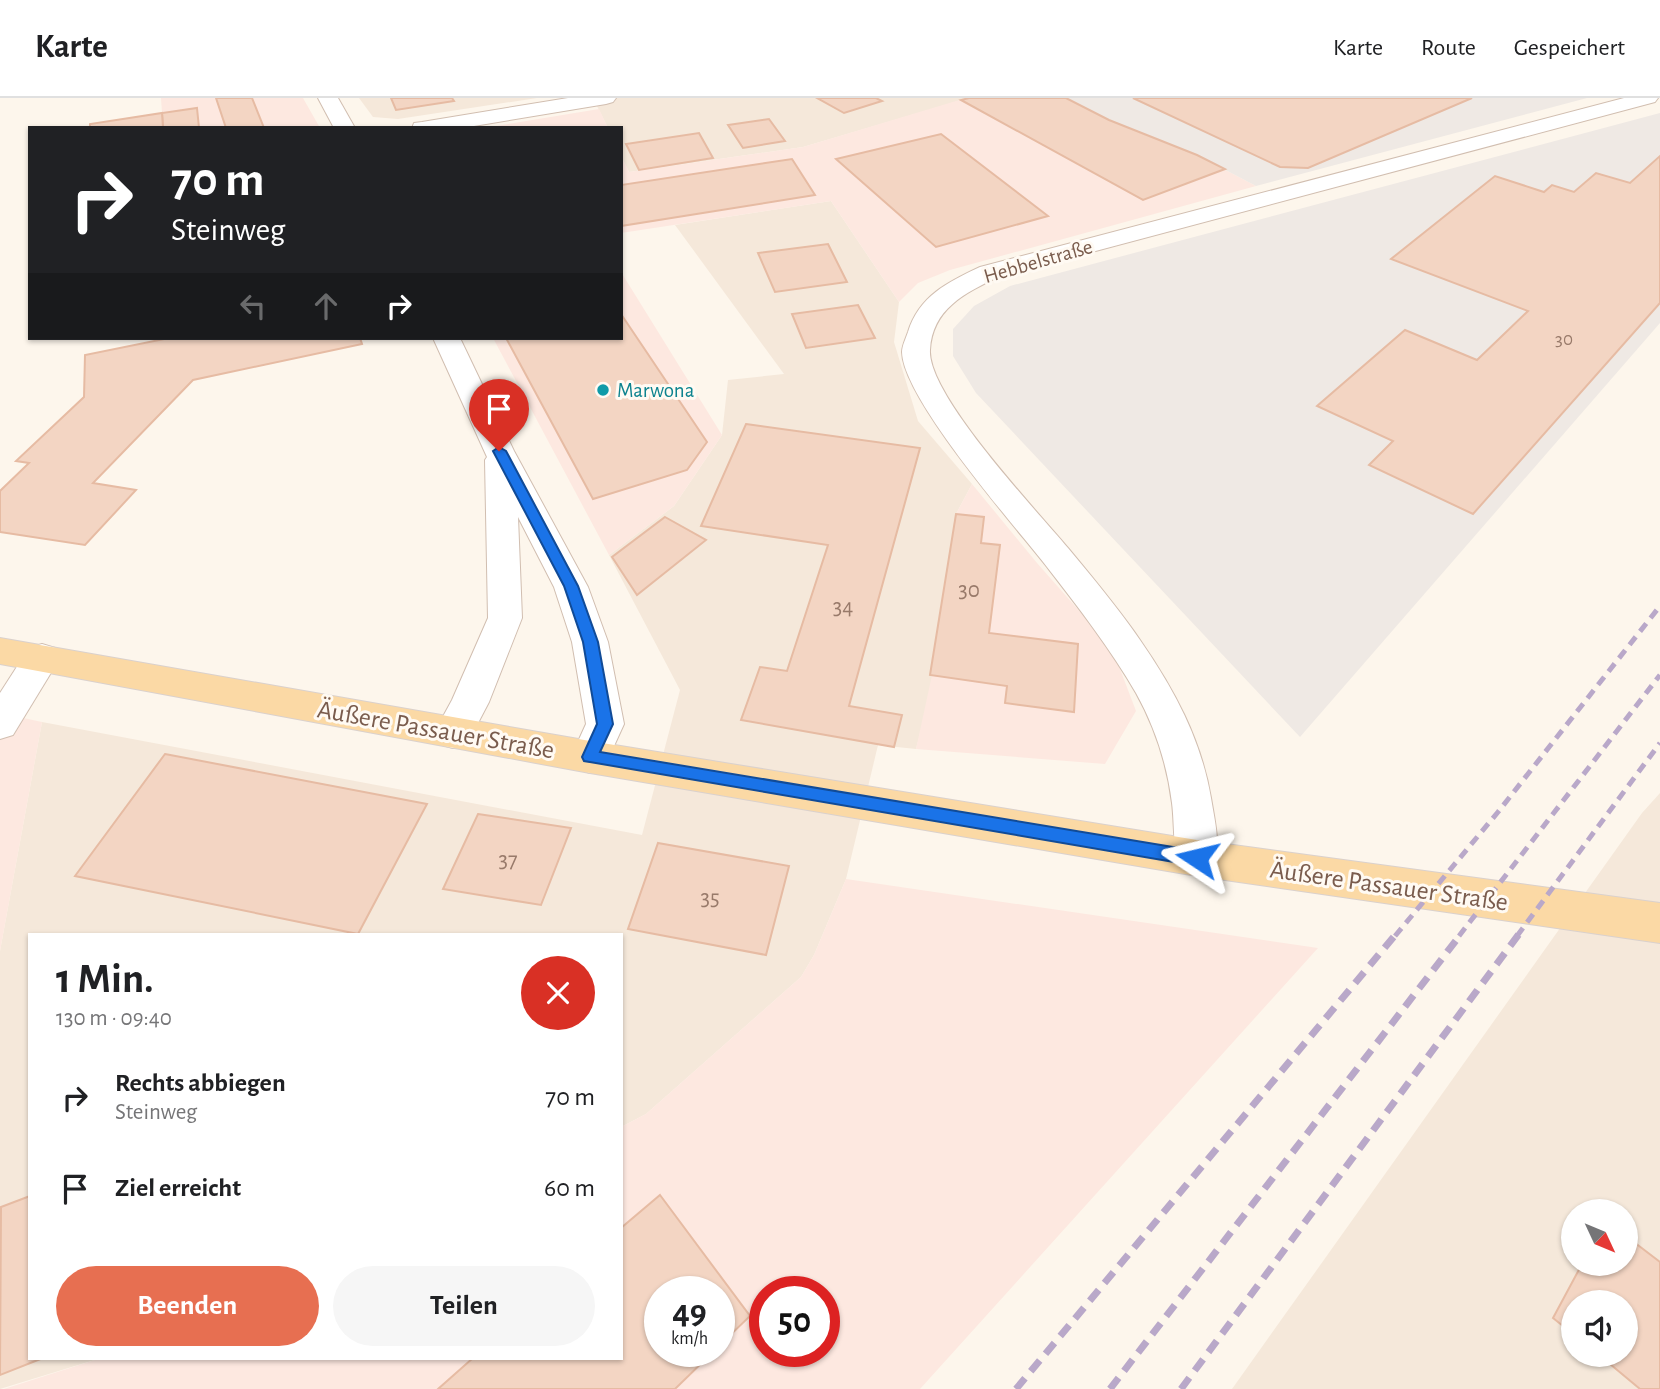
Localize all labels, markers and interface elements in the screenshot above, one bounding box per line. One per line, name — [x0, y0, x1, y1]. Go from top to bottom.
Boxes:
text: Karte — [35, 31, 108, 64]
text: Karte — [1333, 36, 1383, 60]
text: Route — [1421, 36, 1476, 60]
text: Gespeichert — [1514, 36, 1625, 60]
icon: right — [56, 154, 147, 245]
text: 70 m — [171, 156, 265, 205]
text: Steinweg — [171, 214, 285, 246]
street label: Hebbelstraße — [981, 236, 1095, 287]
icon: left — [234, 287, 272, 325]
icon: ahead — [307, 287, 345, 325]
icon: right — [380, 287, 418, 325]
house number: 30 — [1555, 330, 1573, 349]
pin — [469, 379, 529, 451]
place label: Marwona — [617, 380, 695, 401]
marker: Marwona — [595, 382, 611, 398]
icon: arrive — [480, 390, 518, 428]
house number: 30 — [958, 579, 980, 602]
house number: 34 — [833, 596, 853, 619]
street label: Äußere Passauer Straße — [315, 695, 556, 764]
position arrow — [1160, 821, 1234, 895]
house number: 37 — [498, 849, 518, 872]
street label: Äußere Passauer Straße — [1268, 855, 1510, 916]
house number: 35 — [700, 887, 720, 910]
button: close — [521, 956, 595, 1030]
text: 1 Min. — [56, 958, 154, 1000]
text: 130 m · 09:40 — [56, 1007, 172, 1030]
text: Rechts abbiegen — [115, 1070, 286, 1096]
icon: right — [56, 1079, 94, 1117]
text: 70 m — [545, 1084, 595, 1110]
text: Steinweg — [115, 1101, 197, 1124]
icon: arrive — [56, 1170, 94, 1208]
text: Ziel erreicht — [115, 1175, 241, 1201]
text: 60 m — [544, 1175, 595, 1201]
north arrow — [1561, 1199, 1638, 1276]
map controls — [1561, 1199, 1638, 1367]
button: Beenden — [56, 1266, 319, 1346]
button: Teilen — [333, 1266, 595, 1346]
speed limit sign: 50 — [749, 1276, 840, 1367]
button: sound — [1561, 1290, 1638, 1367]
text: 49 — [672, 1295, 707, 1330]
text: km/h — [671, 1330, 708, 1348]

